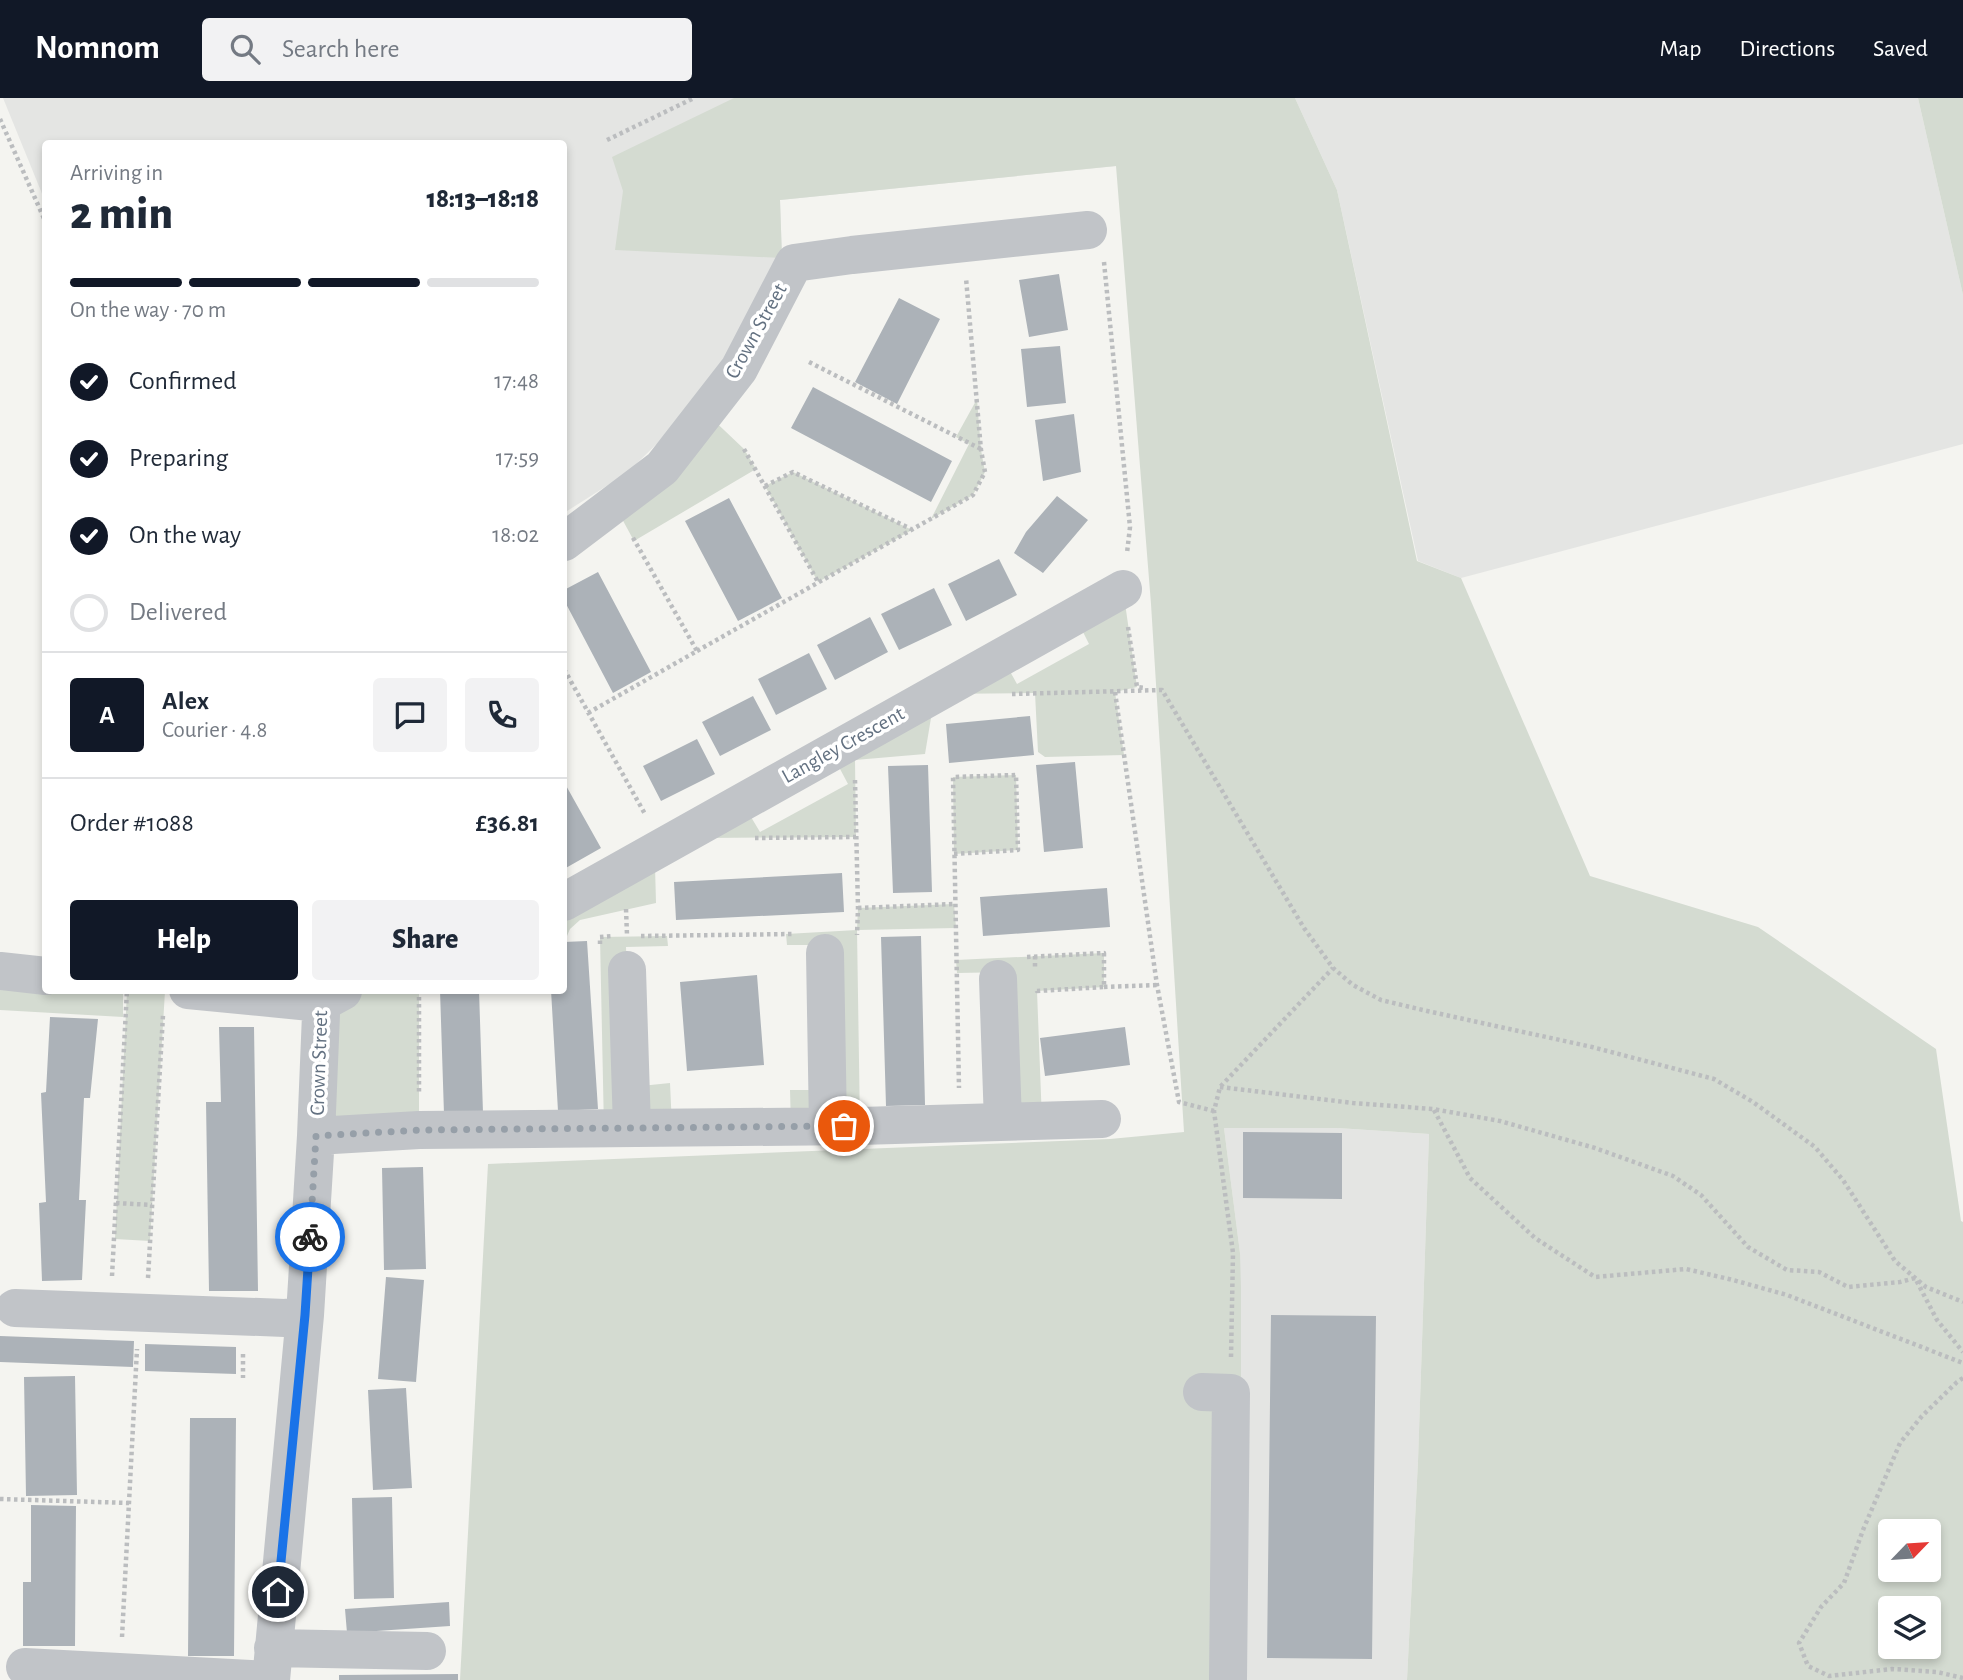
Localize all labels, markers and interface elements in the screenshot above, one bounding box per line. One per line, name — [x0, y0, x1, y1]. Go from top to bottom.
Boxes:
search box — [202, 18, 692, 81]
icon: search — [226, 30, 264, 68]
text: Nomnom — [35, 32, 160, 65]
text: Search here — [282, 36, 400, 62]
text: Map — [1659, 37, 1701, 61]
text: Directions — [1739, 37, 1835, 61]
text: Saved — [1873, 37, 1928, 61]
text: Arriving in — [70, 162, 163, 185]
text: 18:13–18:18 — [426, 186, 539, 212]
text: 2 min — [70, 191, 173, 237]
street label: Crown Street — [721, 280, 791, 382]
text: On the way · 70 m — [70, 299, 226, 322]
icon: check — [70, 363, 108, 401]
text: Confirmed — [129, 368, 237, 394]
text: 17:48 — [494, 370, 539, 393]
icon: check — [70, 440, 108, 478]
text: Preparing — [129, 445, 228, 471]
text: 17:59 — [496, 447, 539, 470]
icon: check — [70, 517, 108, 555]
text: On the way — [129, 522, 241, 548]
text: 18:02 — [492, 524, 539, 547]
text: Delivered — [129, 599, 227, 625]
button: chat — [373, 678, 447, 752]
button: phone — [465, 678, 539, 752]
text: Alex — [162, 688, 209, 714]
text: A — [99, 702, 115, 728]
street label: Langley Crescent — [778, 703, 908, 787]
text: Courier · 4.8 — [162, 719, 267, 742]
text: Order #1088 — [70, 810, 194, 836]
text: £36.81 — [476, 810, 539, 836]
button: Help — [70, 900, 298, 980]
button: Share — [312, 900, 539, 980]
street label: Crown Street — [307, 1010, 331, 1116]
pin — [814, 1096, 874, 1156]
icon: bag — [825, 1107, 863, 1145]
courier — [275, 1202, 345, 1272]
icon: bike — [291, 1218, 329, 1256]
north arrow — [1878, 1519, 1941, 1582]
map controls — [1878, 1519, 1941, 1659]
pin — [248, 1562, 308, 1622]
icon: home — [259, 1573, 297, 1611]
button: layers — [1878, 1596, 1941, 1659]

